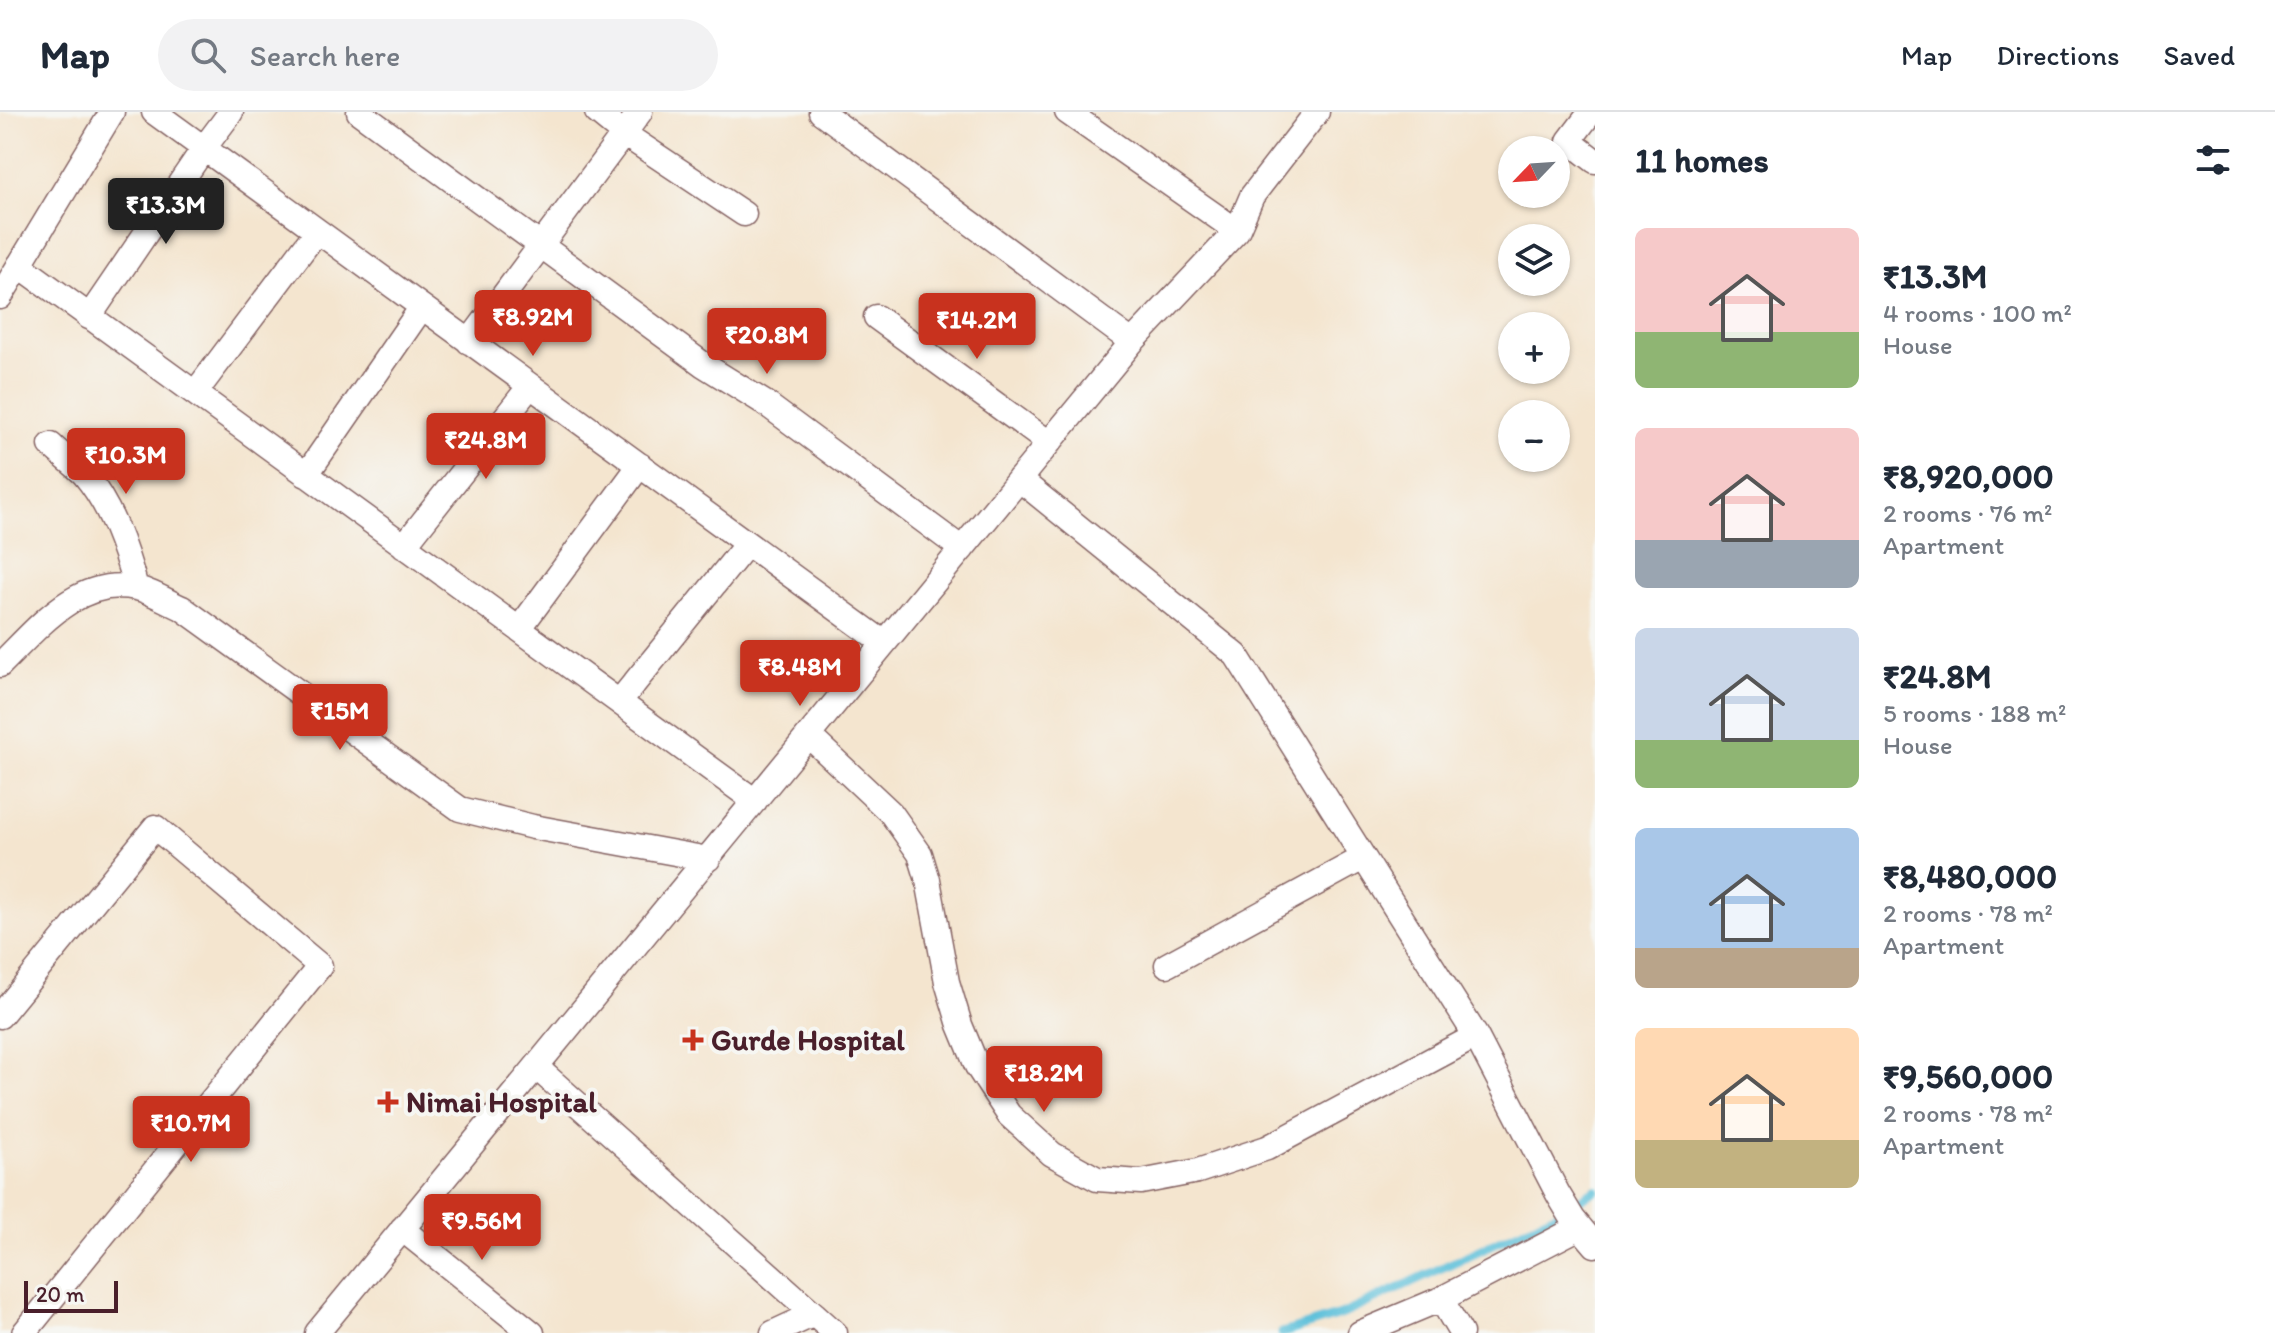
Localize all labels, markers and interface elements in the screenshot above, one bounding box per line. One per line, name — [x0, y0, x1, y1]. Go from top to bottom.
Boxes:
search box — [158, 19, 718, 91]
text: Map — [40, 32, 110, 78]
icon: search — [186, 33, 230, 77]
text: Search here — [250, 37, 400, 74]
text: Map — [1901, 38, 1952, 72]
text: Directions — [1996, 38, 2120, 72]
text: Saved — [2164, 38, 2235, 72]
north arrow — [1498, 136, 1570, 208]
map controls — [1498, 136, 1570, 472]
icon: filters — [2191, 138, 2235, 182]
text: 11 homes — [1635, 140, 1769, 181]
pin: ₹13.3M — [101, 178, 231, 246]
text: ₹13.3M — [126, 188, 206, 220]
button: layers — [1498, 224, 1570, 296]
text: ₹13.3M — [1883, 256, 1988, 297]
icon: home — [1699, 260, 1795, 356]
pin: ₹8.92M — [468, 290, 598, 358]
pin: ₹14.2M — [912, 293, 1042, 361]
text: 4 rooms · 100 m² — [1883, 297, 2072, 329]
text: ₹8.92M — [492, 300, 574, 332]
text: ₹14.2M — [937, 303, 1017, 335]
pin: ₹20.8M — [702, 308, 832, 376]
button: + — [1498, 312, 1570, 384]
text: ₹20.8M — [725, 318, 809, 350]
text: House — [1883, 329, 1953, 361]
button: − — [1498, 400, 1570, 472]
pin: ₹24.8M — [421, 413, 551, 481]
text: ₹24.8M — [444, 423, 528, 455]
pin: ₹10.3M — [61, 428, 191, 496]
text: ₹10.3M — [85, 438, 167, 470]
text: ₹8,920,000 — [1883, 456, 2054, 497]
icon: home — [1699, 460, 1795, 556]
text: 2 rooms · 76 m² — [1883, 497, 2052, 529]
text: Apartment — [1883, 529, 2004, 561]
pin: ₹8.48M — [735, 640, 865, 708]
text: ₹8.48M — [758, 650, 842, 682]
text: ₹24.8M — [1883, 656, 1992, 697]
icon: home — [1699, 660, 1795, 756]
pin: ₹15M — [293, 684, 387, 752]
text: ₹15M — [311, 694, 369, 726]
text: 5 rooms · 188 m² — [1883, 697, 2066, 729]
text: House — [1883, 729, 1953, 761]
text: ₹8,480,000 — [1883, 856, 2057, 897]
icon: home — [1699, 860, 1795, 956]
text: 2 rooms · 78 m² — [1883, 897, 2053, 929]
text: Apartment — [1883, 929, 2004, 961]
place label: Gurde Hospital — [711, 1021, 905, 1058]
marker: Gurde Hospital — [682, 1029, 704, 1051]
pin: ₹18.2M — [979, 1046, 1109, 1114]
text: ₹18.2M — [1004, 1056, 1084, 1088]
text: ₹9,560,000 — [1883, 1056, 2053, 1097]
icon: home — [1699, 1060, 1795, 1156]
place label: Nimai Hospital — [406, 1083, 597, 1120]
marker: Nimai Hospital — [377, 1091, 399, 1113]
pin: ₹10.7M — [126, 1096, 256, 1164]
text: 2 rooms · 78 m² — [1883, 1097, 2053, 1129]
text: ₹10.7M — [151, 1106, 231, 1138]
text: Apartment — [1883, 1129, 2004, 1161]
pin: ₹9.56M — [417, 1194, 547, 1262]
text: ₹9.56M — [442, 1204, 522, 1236]
scale bar — [24, 1277, 118, 1313]
text: 20 m — [36, 1281, 85, 1308]

